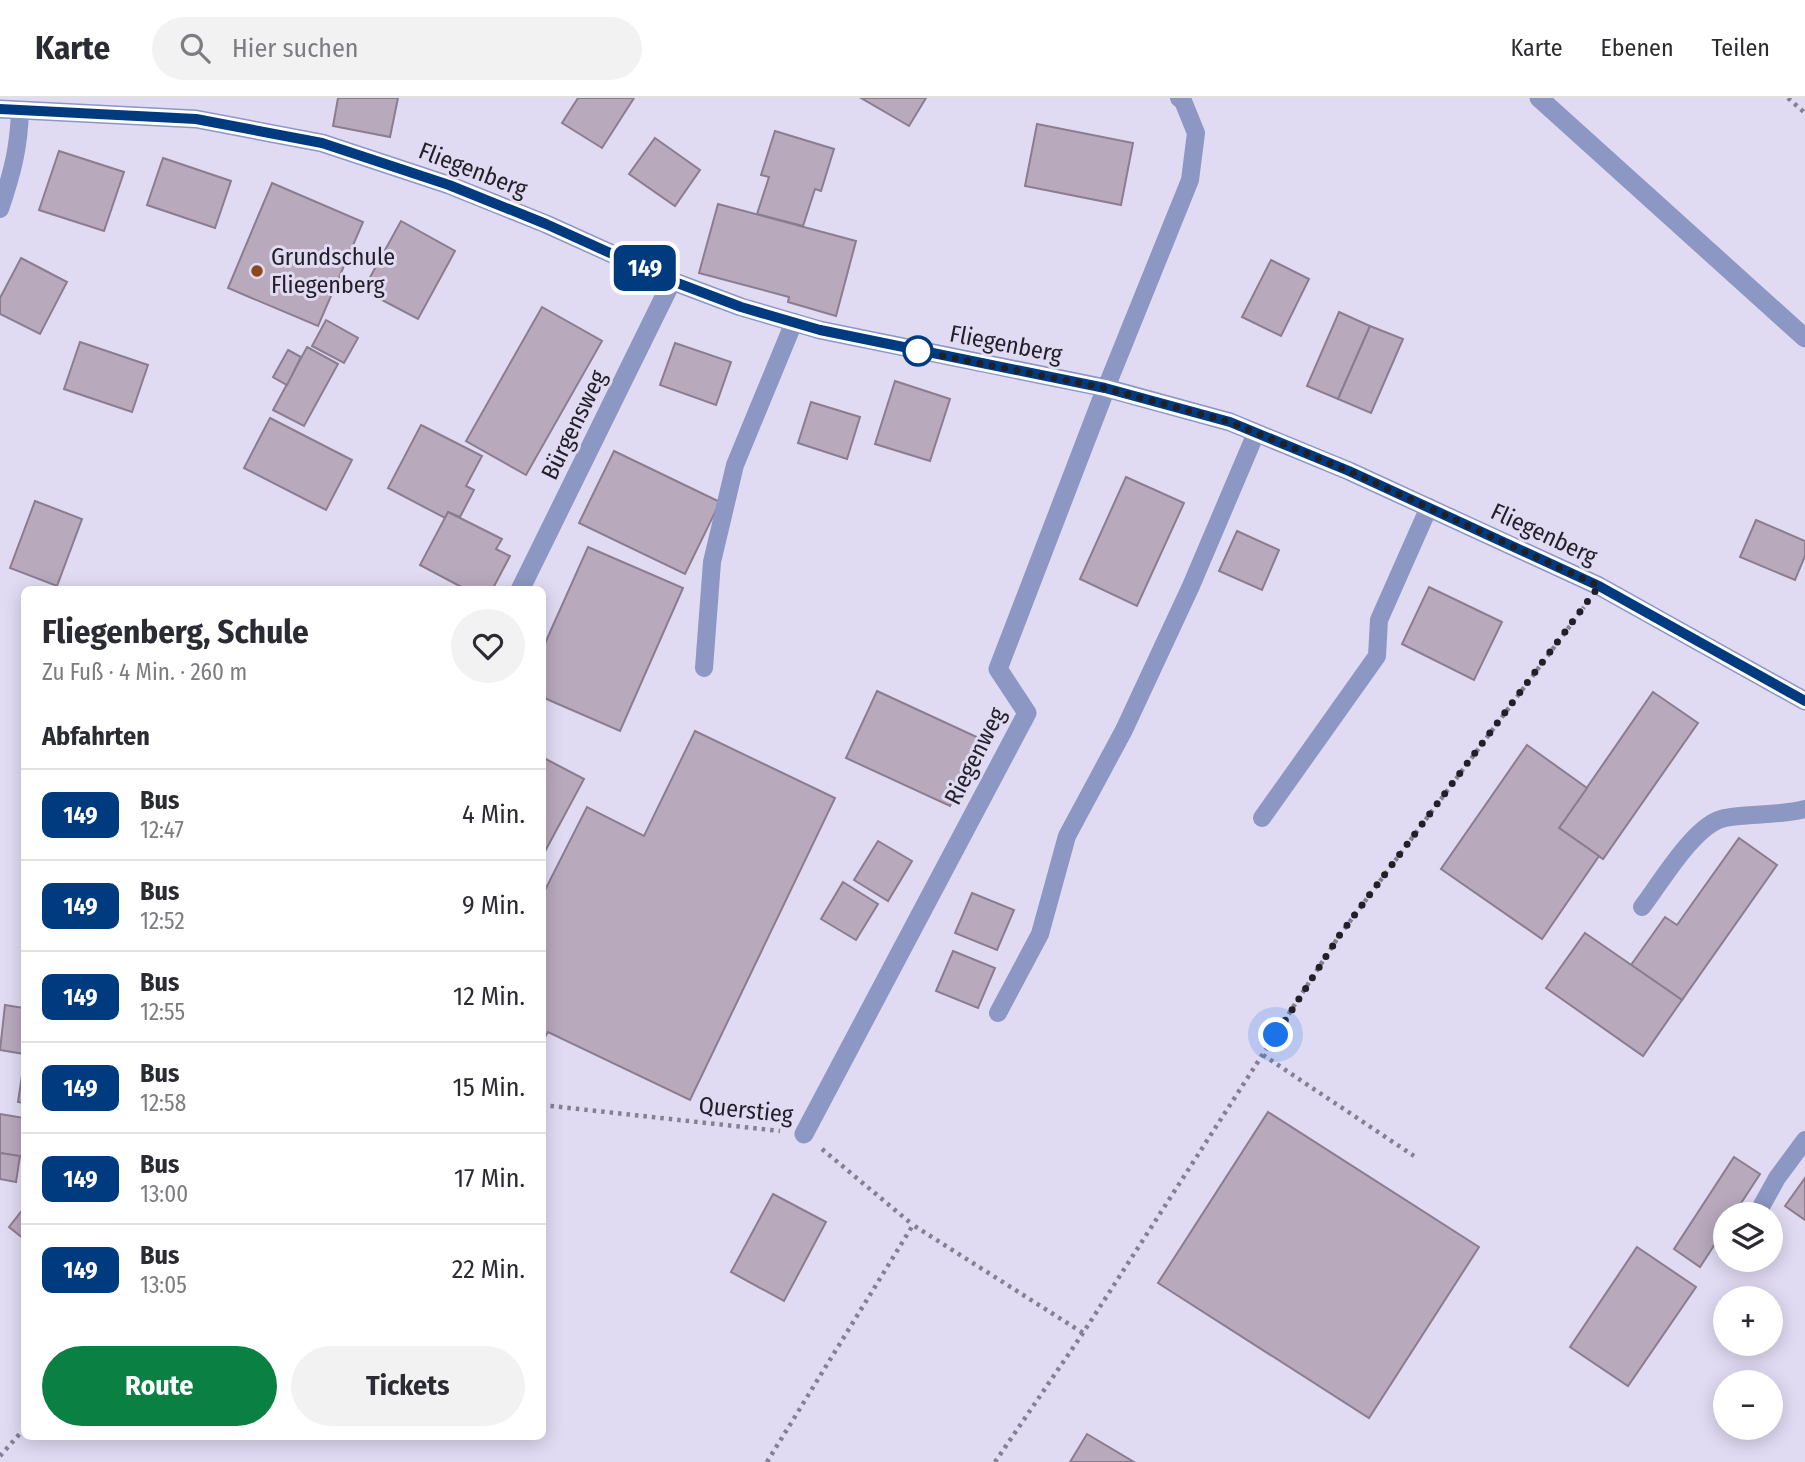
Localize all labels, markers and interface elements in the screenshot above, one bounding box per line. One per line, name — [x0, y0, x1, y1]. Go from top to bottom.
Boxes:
search box — [152, 17, 642, 80]
text: Karte — [35, 28, 110, 68]
icon: search — [176, 29, 214, 67]
text: Hier suchen — [232, 33, 359, 64]
text: Karte — [1511, 34, 1563, 62]
text: Ebenen — [1601, 34, 1674, 62]
text: Teilen — [1712, 34, 1770, 62]
street label: Fliegenberg — [415, 137, 532, 204]
place label: Grundschule Fliegenberg — [271, 243, 395, 299]
line badge: 149 — [605, 245, 685, 291]
text: 149 — [628, 254, 662, 282]
marker: Grundschule Fliegenberg — [249, 263, 265, 279]
street label: Fliegenberg — [947, 319, 1065, 369]
unlabelled marker — [903, 336, 933, 366]
street label: Bürgensweg — [536, 365, 613, 484]
street label: Fliegenberg — [1486, 497, 1602, 571]
button: heart — [451, 609, 525, 683]
text: Fliegenberg, Schule — [42, 612, 309, 652]
text: Zu Fuß · 4 Min. · 260 m — [42, 658, 247, 686]
street label: Riegenweg — [939, 702, 1012, 809]
text: Abfahrten — [42, 721, 150, 752]
text: Bus — [140, 785, 179, 816]
text: 4 Min. — [462, 799, 525, 830]
text: 149 — [63, 801, 98, 829]
text: 12:47 — [140, 816, 184, 844]
text: Bus — [140, 876, 179, 907]
text: 9 Min. — [462, 890, 525, 921]
text: 149 — [63, 892, 98, 920]
text: 12:52 — [140, 907, 185, 935]
text: Bus — [140, 967, 179, 998]
text: 12 Min. — [453, 981, 525, 1012]
text: 149 — [63, 983, 98, 1011]
text: 12:55 — [140, 998, 185, 1026]
your location — [1258, 1017, 1293, 1052]
text: Bus — [140, 1058, 179, 1089]
text: 15 Min. — [453, 1072, 525, 1103]
text: 149 — [63, 1074, 98, 1102]
text: 12:58 — [140, 1089, 186, 1117]
street label: Querstieg — [697, 1091, 795, 1129]
text: Bus — [140, 1149, 179, 1180]
text: 17 Min. — [454, 1163, 525, 1194]
text: 149 — [63, 1165, 98, 1193]
text: 13:00 — [140, 1180, 188, 1208]
map controls — [1713, 1202, 1783, 1440]
button: layers — [1713, 1202, 1783, 1272]
text: Bus — [140, 1240, 179, 1271]
text: 22 Min. — [452, 1254, 525, 1285]
text: 149 — [63, 1256, 98, 1284]
text: 13:05 — [140, 1271, 187, 1299]
button: + — [1713, 1286, 1783, 1356]
button: Route — [42, 1346, 277, 1426]
button: Tickets — [291, 1346, 525, 1426]
button: − — [1713, 1370, 1783, 1440]

